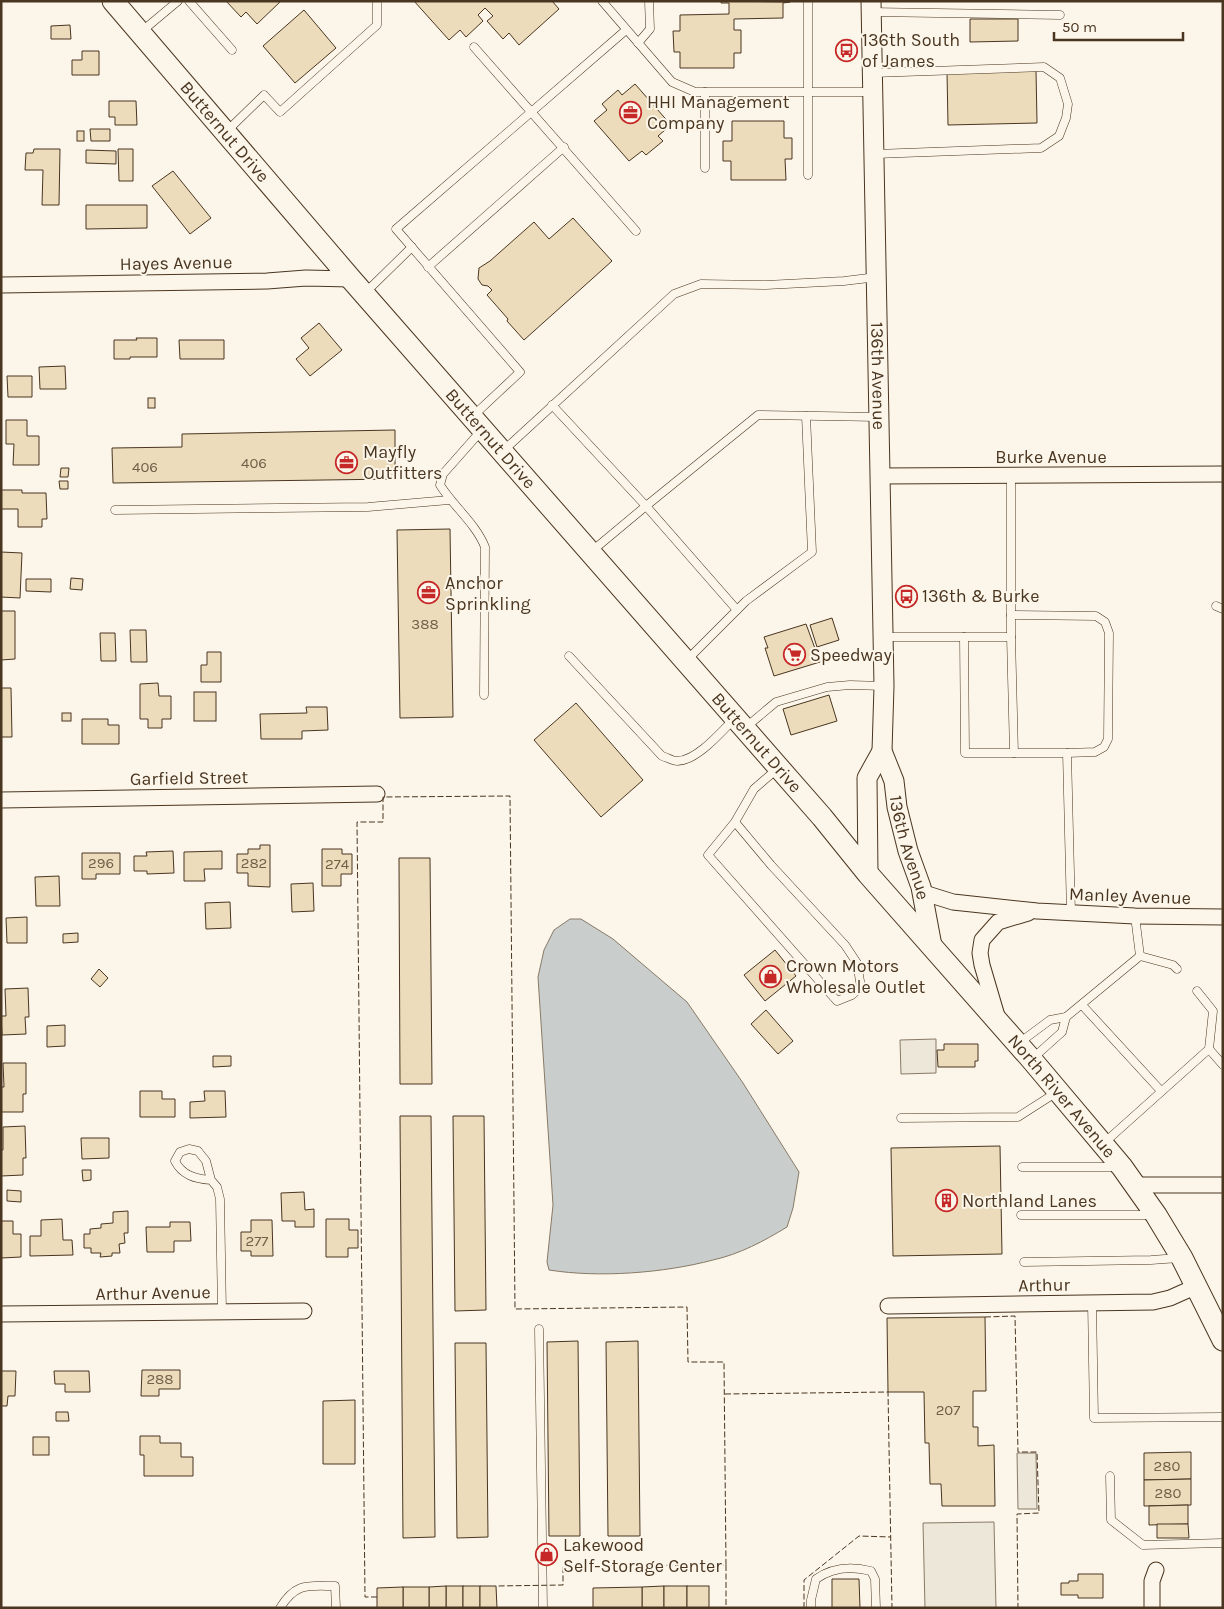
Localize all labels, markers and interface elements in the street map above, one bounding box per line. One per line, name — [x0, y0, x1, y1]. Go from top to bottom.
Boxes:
scale bar — [1054, 10, 1183, 42]
text: 50 m — [1062, 18, 1097, 36]
place label: 136th South of James — [862, 29, 960, 72]
bus stop icon: 136th South of James — [834, 38, 858, 62]
street label: Butternut Drive — [175, 77, 274, 187]
place label: HHI Management Company — [647, 91, 790, 134]
office icon: HHI Management Company — [619, 100, 643, 124]
street label: Hayes Avenue — [120, 251, 232, 275]
street label: 136th Avenue — [866, 322, 890, 430]
street label: Butternut Drive — [441, 384, 541, 493]
place label: Mayfly Outfitters — [363, 441, 443, 484]
street label: Burke Avenue — [995, 446, 1107, 468]
office icon: Mayfly Outfitters — [335, 450, 359, 474]
house number: 406 — [241, 454, 267, 472]
house number: 406 — [132, 458, 158, 476]
place label: Anchor Sprinkling — [445, 572, 531, 615]
office icon: Anchor Sprinkling — [417, 581, 441, 605]
bus stop icon: 136th & Burke — [894, 584, 918, 608]
place label: 136th & Burke — [922, 585, 1040, 607]
house number: 388 — [411, 615, 439, 633]
supermarket icon: Speedway — [782, 643, 806, 667]
place label: Speedway — [810, 644, 893, 666]
street label: Butternut Drive — [707, 688, 807, 797]
street label: Garfield Street — [130, 766, 249, 790]
street label: 136th Avenue — [885, 794, 934, 902]
house number: 296 — [88, 854, 114, 872]
house number: 282 — [241, 854, 267, 872]
house number: 274 — [325, 855, 350, 873]
street label: Manley Avenue — [1069, 883, 1191, 909]
place label: Crown Motors Wholesale Outlet — [786, 955, 926, 998]
shop icon: Crown Motors Wholesale Outlet — [758, 964, 782, 988]
street label: North River Avenue — [1003, 1030, 1121, 1162]
building icon: Northland Lanes — [934, 1189, 958, 1213]
place label: Northland Lanes — [962, 1190, 1097, 1212]
house number: 277 — [246, 1232, 268, 1250]
street label: Arthur — [1018, 1274, 1071, 1296]
street label: Arthur Avenue — [95, 1281, 211, 1305]
house number: 288 — [146, 1370, 174, 1388]
house number: 207 — [936, 1401, 960, 1419]
house number: 280 — [1154, 1457, 1181, 1475]
house number: 280 — [1155, 1484, 1182, 1502]
place label: Lakewood Self-Storage Center — [563, 1534, 722, 1577]
shop icon: Lakewood Self-Storage Center — [535, 1543, 559, 1567]

